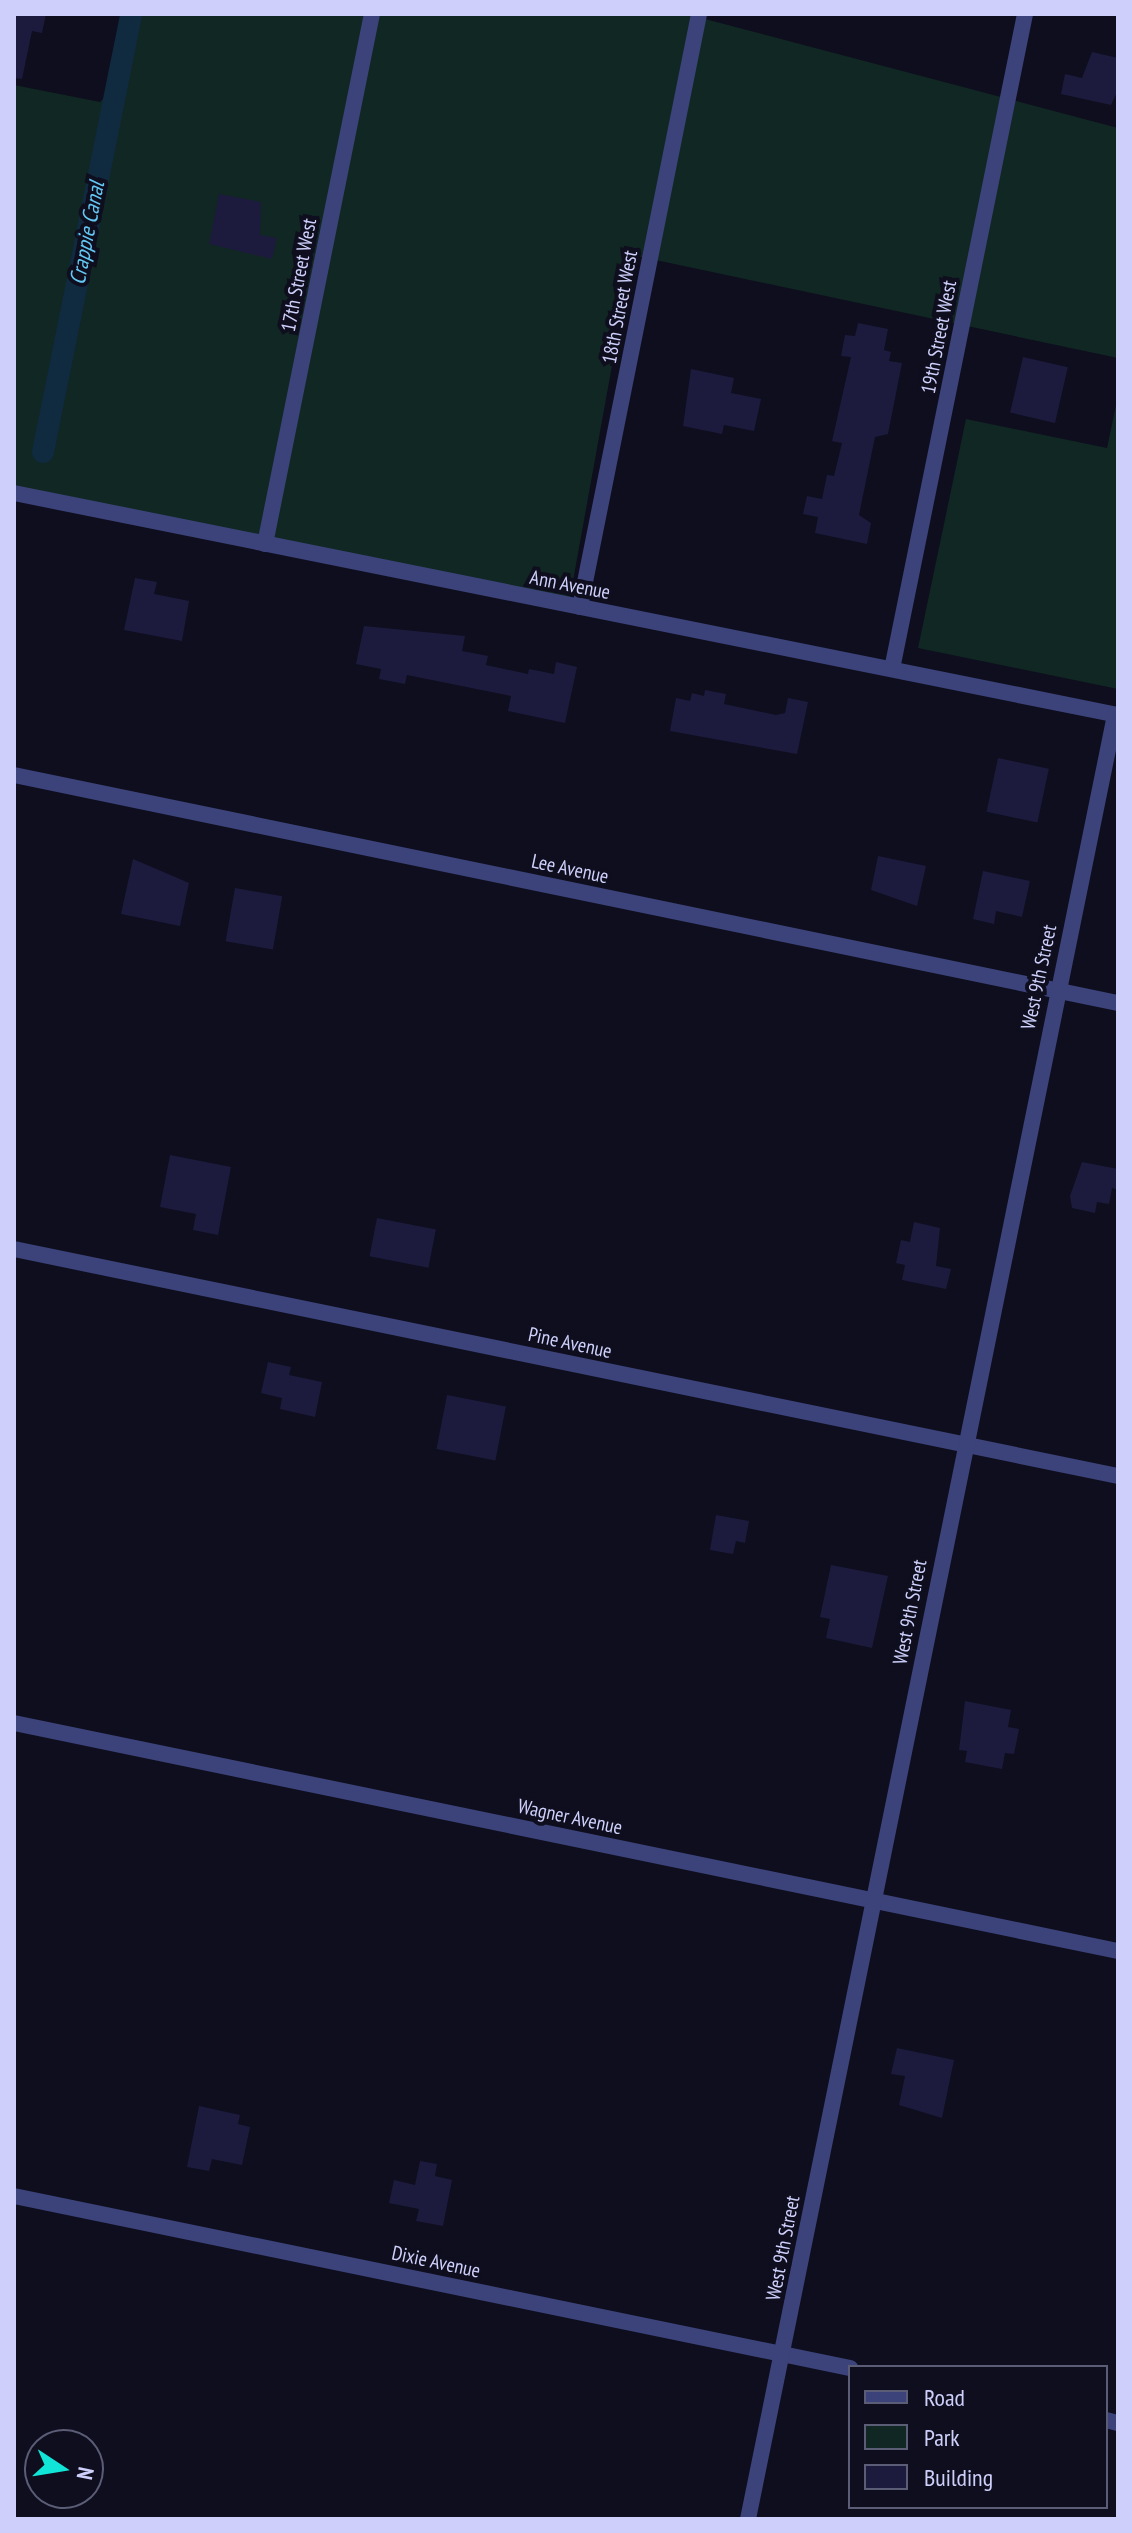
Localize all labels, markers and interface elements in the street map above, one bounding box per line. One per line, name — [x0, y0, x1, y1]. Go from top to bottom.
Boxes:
water label: Crappie Canal — [64, 179, 110, 287]
street label: 17th Street West — [276, 216, 322, 334]
street label: 18th Street West — [597, 248, 643, 366]
street label: 19th Street West — [916, 278, 962, 396]
street label: Ann Avenue — [528, 565, 612, 605]
street label: Lee Avenue — [529, 849, 611, 889]
street label: West 9th Street — [1016, 922, 1062, 1032]
street label: Pine Avenue — [526, 1322, 614, 1364]
street label: West 9th Street — [888, 1557, 932, 1667]
street label: Wagner Avenue — [515, 1794, 625, 1840]
street label: West 9th Street — [761, 2193, 805, 2303]
street label: Dixie Avenue — [389, 2241, 483, 2283]
legend — [848, 2365, 1108, 2509]
text: Road — [924, 2382, 965, 2413]
text: Park — [924, 2422, 960, 2453]
north arrow — [24, 2429, 104, 2509]
text: Building — [924, 2462, 993, 2493]
text: N — [71, 2465, 100, 2482]

